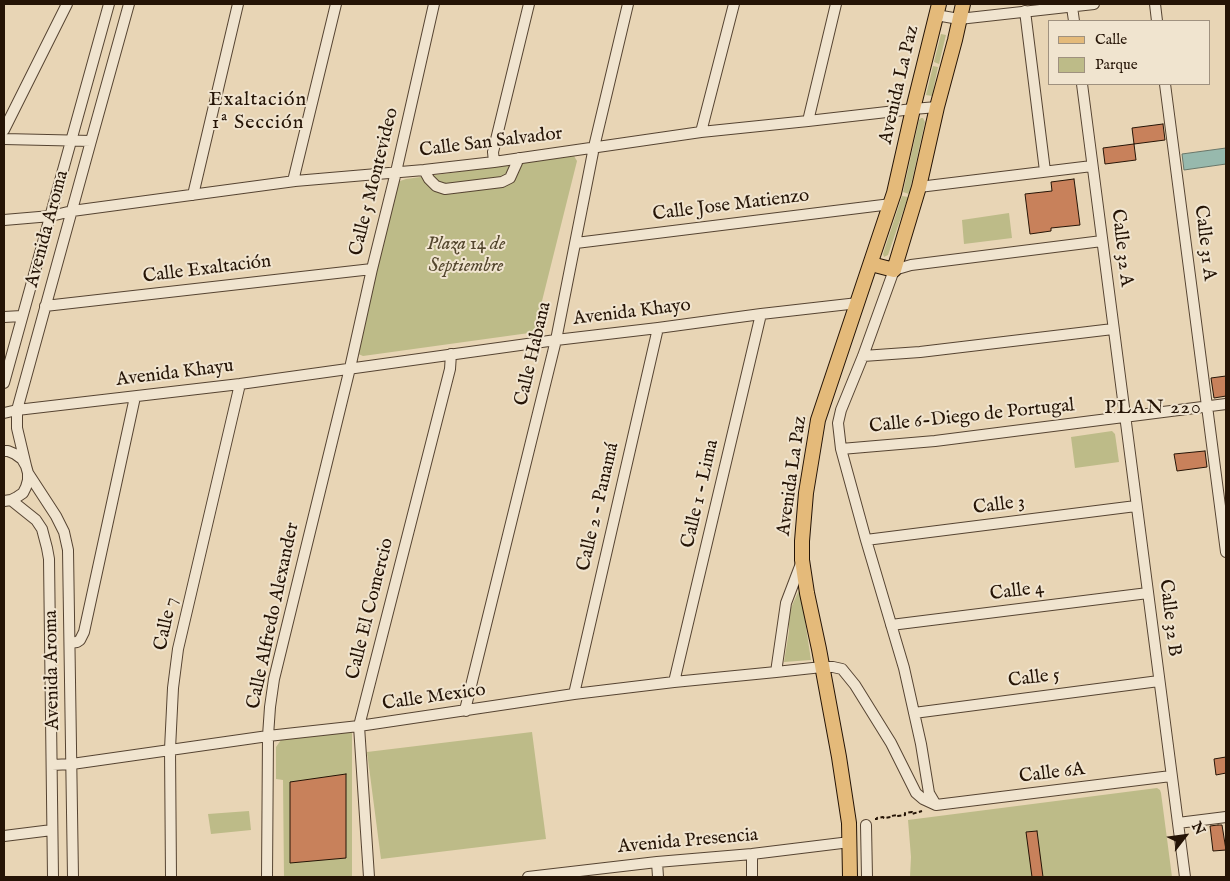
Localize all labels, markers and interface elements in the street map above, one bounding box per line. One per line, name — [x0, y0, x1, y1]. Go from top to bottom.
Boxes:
legend — [1048, 20, 1210, 85]
street label: Avenida La Paz — [875, 24, 925, 146]
text: Calle — [1095, 30, 1127, 49]
text: Parque — [1095, 55, 1138, 74]
district label: Exaltación 1ª Sección — [208, 89, 308, 136]
street label: Calle 5 Montevideo — [346, 106, 404, 258]
street label: Calle San Salvador — [418, 123, 564, 163]
street label: Avenida Aroma — [21, 168, 75, 290]
street label: Calle Jose Matienzo — [651, 185, 811, 227]
street label: Calle 31 A — [1188, 204, 1220, 282]
street label: Calle 32 A — [1105, 208, 1137, 288]
park label: Plaza 14 de Septiembre — [427, 234, 505, 278]
street label: Calle Exaltación — [142, 251, 272, 289]
street label: Avenida Khayo — [572, 294, 692, 332]
street label: Calle Habana — [511, 300, 557, 408]
street label: Avenida Khayu — [115, 355, 235, 393]
street label: Calle 6-Diego de Portugal — [868, 395, 1076, 439]
district label: PLAN 220 — [1103, 397, 1203, 421]
street label: Avenida La Paz — [773, 415, 813, 537]
street label: Calle 1 - Lima — [677, 438, 725, 550]
street label: Calle 2 - Panamá — [573, 440, 625, 574]
street label: Calle 3 — [972, 492, 1026, 520]
street label: Calle Alfredo Alexander — [243, 521, 305, 711]
street label: Calle El Comercio — [342, 536, 400, 682]
street label: Calle 4 — [989, 577, 1045, 607]
street label: Calle 32 B — [1153, 578, 1185, 658]
street label: Calle 7 — [150, 595, 184, 653]
street label: Avenida Aroma — [41, 610, 65, 730]
street label: Calle 5 — [1007, 665, 1061, 693]
street label: Calle Mexico — [381, 679, 487, 717]
street label: Calle 6A — [1018, 759, 1086, 789]
north arrow — [1160, 811, 1210, 861]
text: N — [1187, 819, 1209, 838]
street label: Avenida Presencia — [617, 825, 759, 859]

